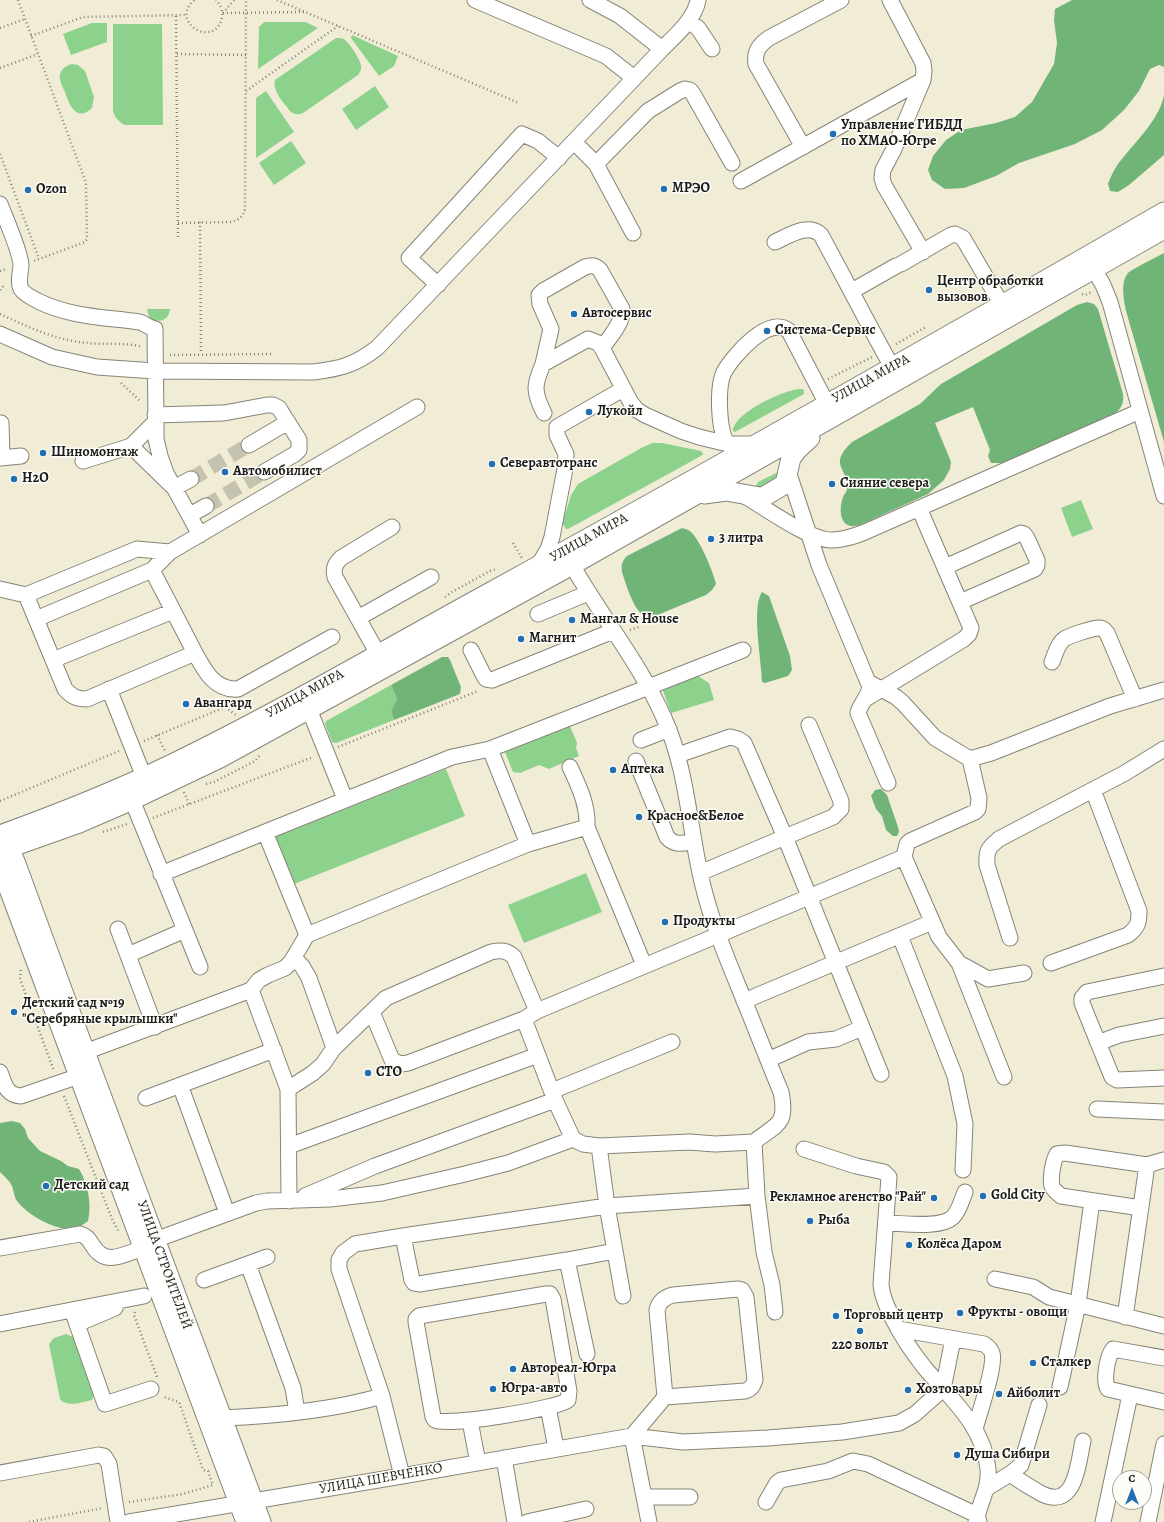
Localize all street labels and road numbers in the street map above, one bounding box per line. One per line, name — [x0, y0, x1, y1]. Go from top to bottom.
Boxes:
street label: УЛИЦА МИРА — [829, 351, 913, 407]
street label: УЛИЦА МИРА — [547, 510, 631, 566]
street label: УЛИЦА МИРА — [263, 666, 347, 722]
street label: УЛИЦА СТРОИТЕЛЕЙ — [133, 1198, 195, 1332]
street label: УЛИЦА ШЕВЧЕНКО — [318, 1460, 444, 1498]

